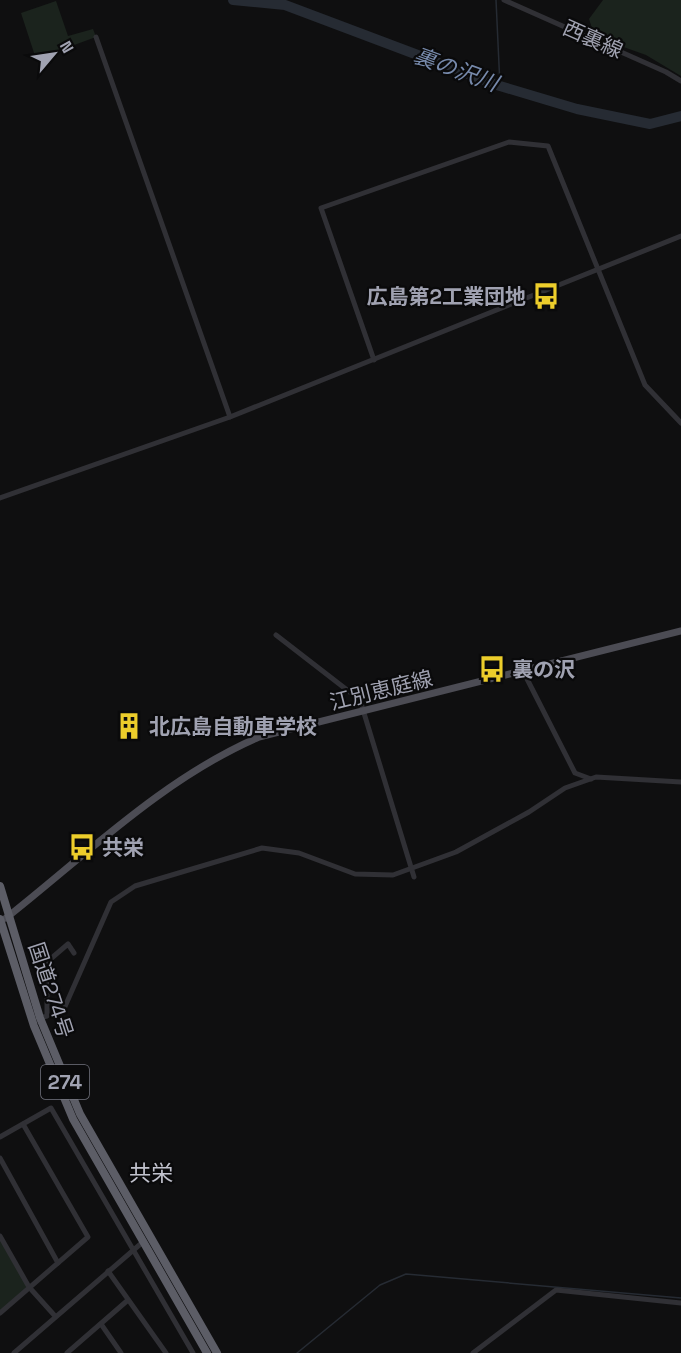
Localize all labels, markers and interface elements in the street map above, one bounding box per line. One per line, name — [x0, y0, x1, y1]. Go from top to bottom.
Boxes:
street label: 西裏線 — [559, 14, 627, 64]
north arrow — [24, 24, 84, 84]
text: N — [55, 37, 78, 57]
water label: 裏の沢川 — [410, 41, 504, 98]
bus stop icon: 広島第2工業団地 — [531, 281, 561, 311]
place label: 広島第2工業団地 — [367, 283, 526, 310]
bus stop icon: 裏の沢 — [477, 654, 507, 684]
place label: 裏の沢 — [512, 656, 575, 683]
street label: 江別恵庭線 — [327, 664, 435, 716]
building icon: 北広島自動車学校 — [114, 711, 144, 741]
place label: 北広島自動車学校 — [149, 713, 317, 740]
bus stop icon: 共栄 — [67, 832, 97, 862]
place label: 共栄 — [102, 834, 144, 861]
street label: 国道274号 — [23, 939, 79, 1041]
road number: 274 — [41, 1065, 89, 1099]
district label: 共栄 — [129, 1159, 173, 1187]

